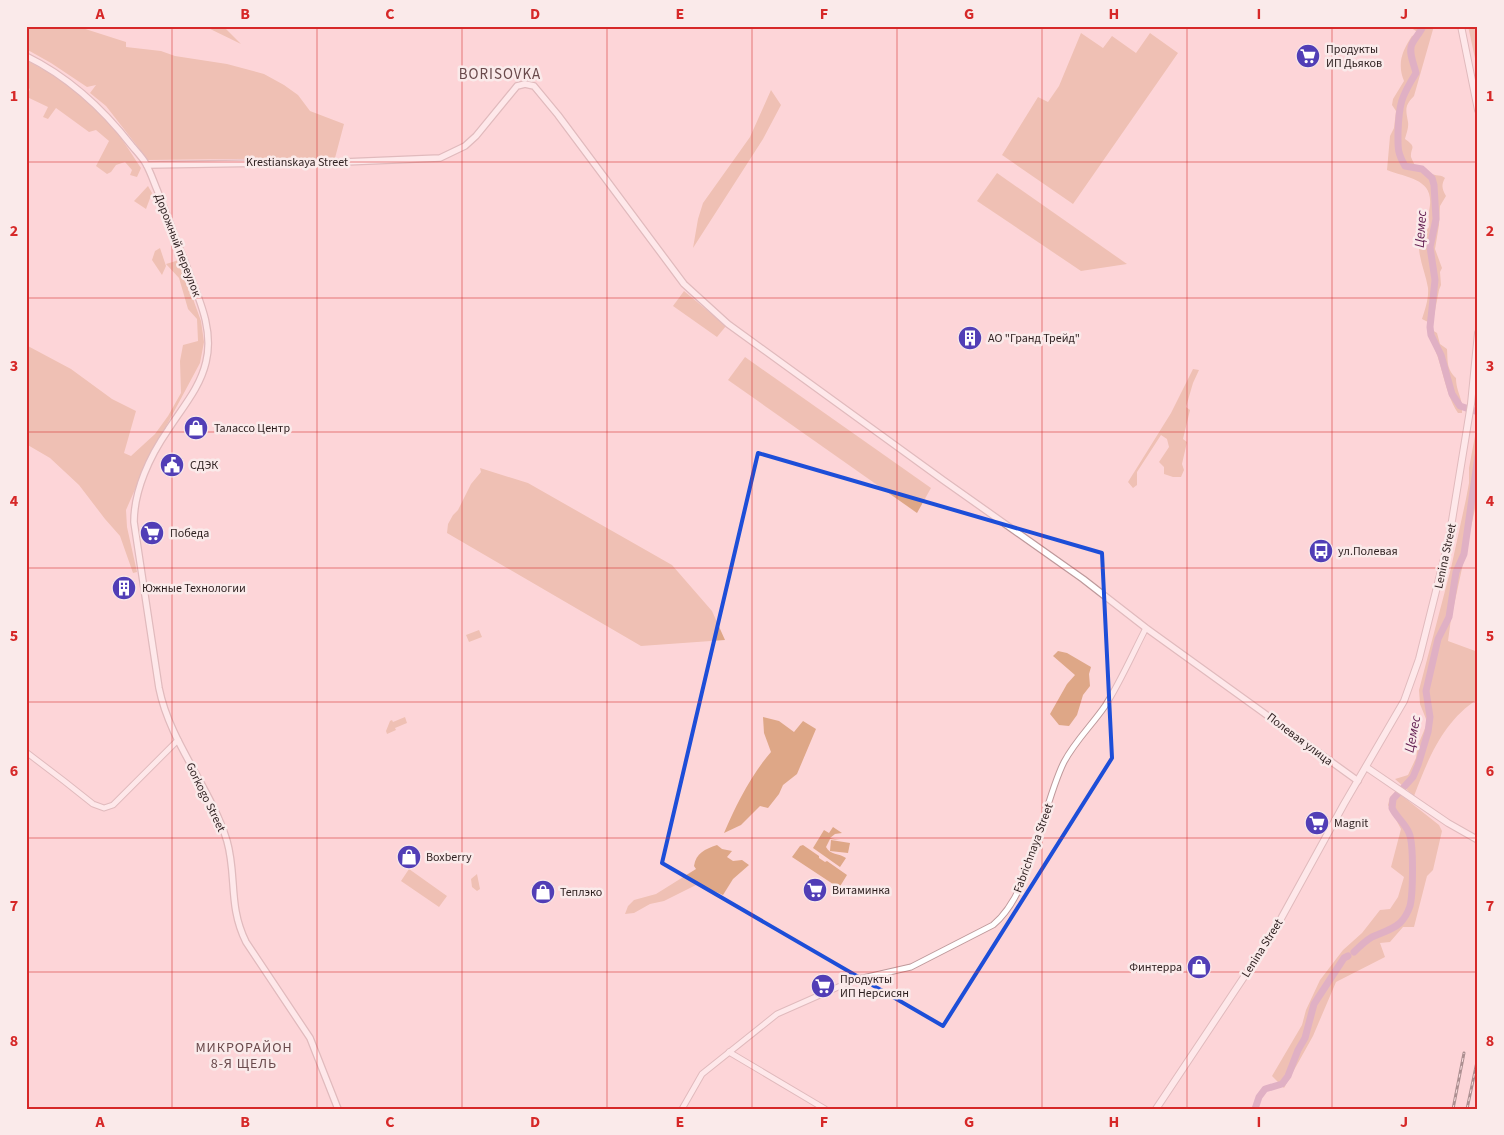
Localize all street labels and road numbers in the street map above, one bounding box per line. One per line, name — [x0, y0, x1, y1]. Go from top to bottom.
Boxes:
street label: Krestianskaya Street — [246, 154, 348, 171]
street label: Дорожный переулок — [150, 191, 205, 299]
street label: Lenina Street — [1430, 522, 1461, 590]
street label: Полевая улица — [1263, 709, 1336, 770]
street label: Gorkogo Street — [181, 760, 230, 835]
street label: Fabrichnaya Street — [1009, 801, 1058, 895]
street label: Lenina Street — [1238, 916, 1287, 981]

